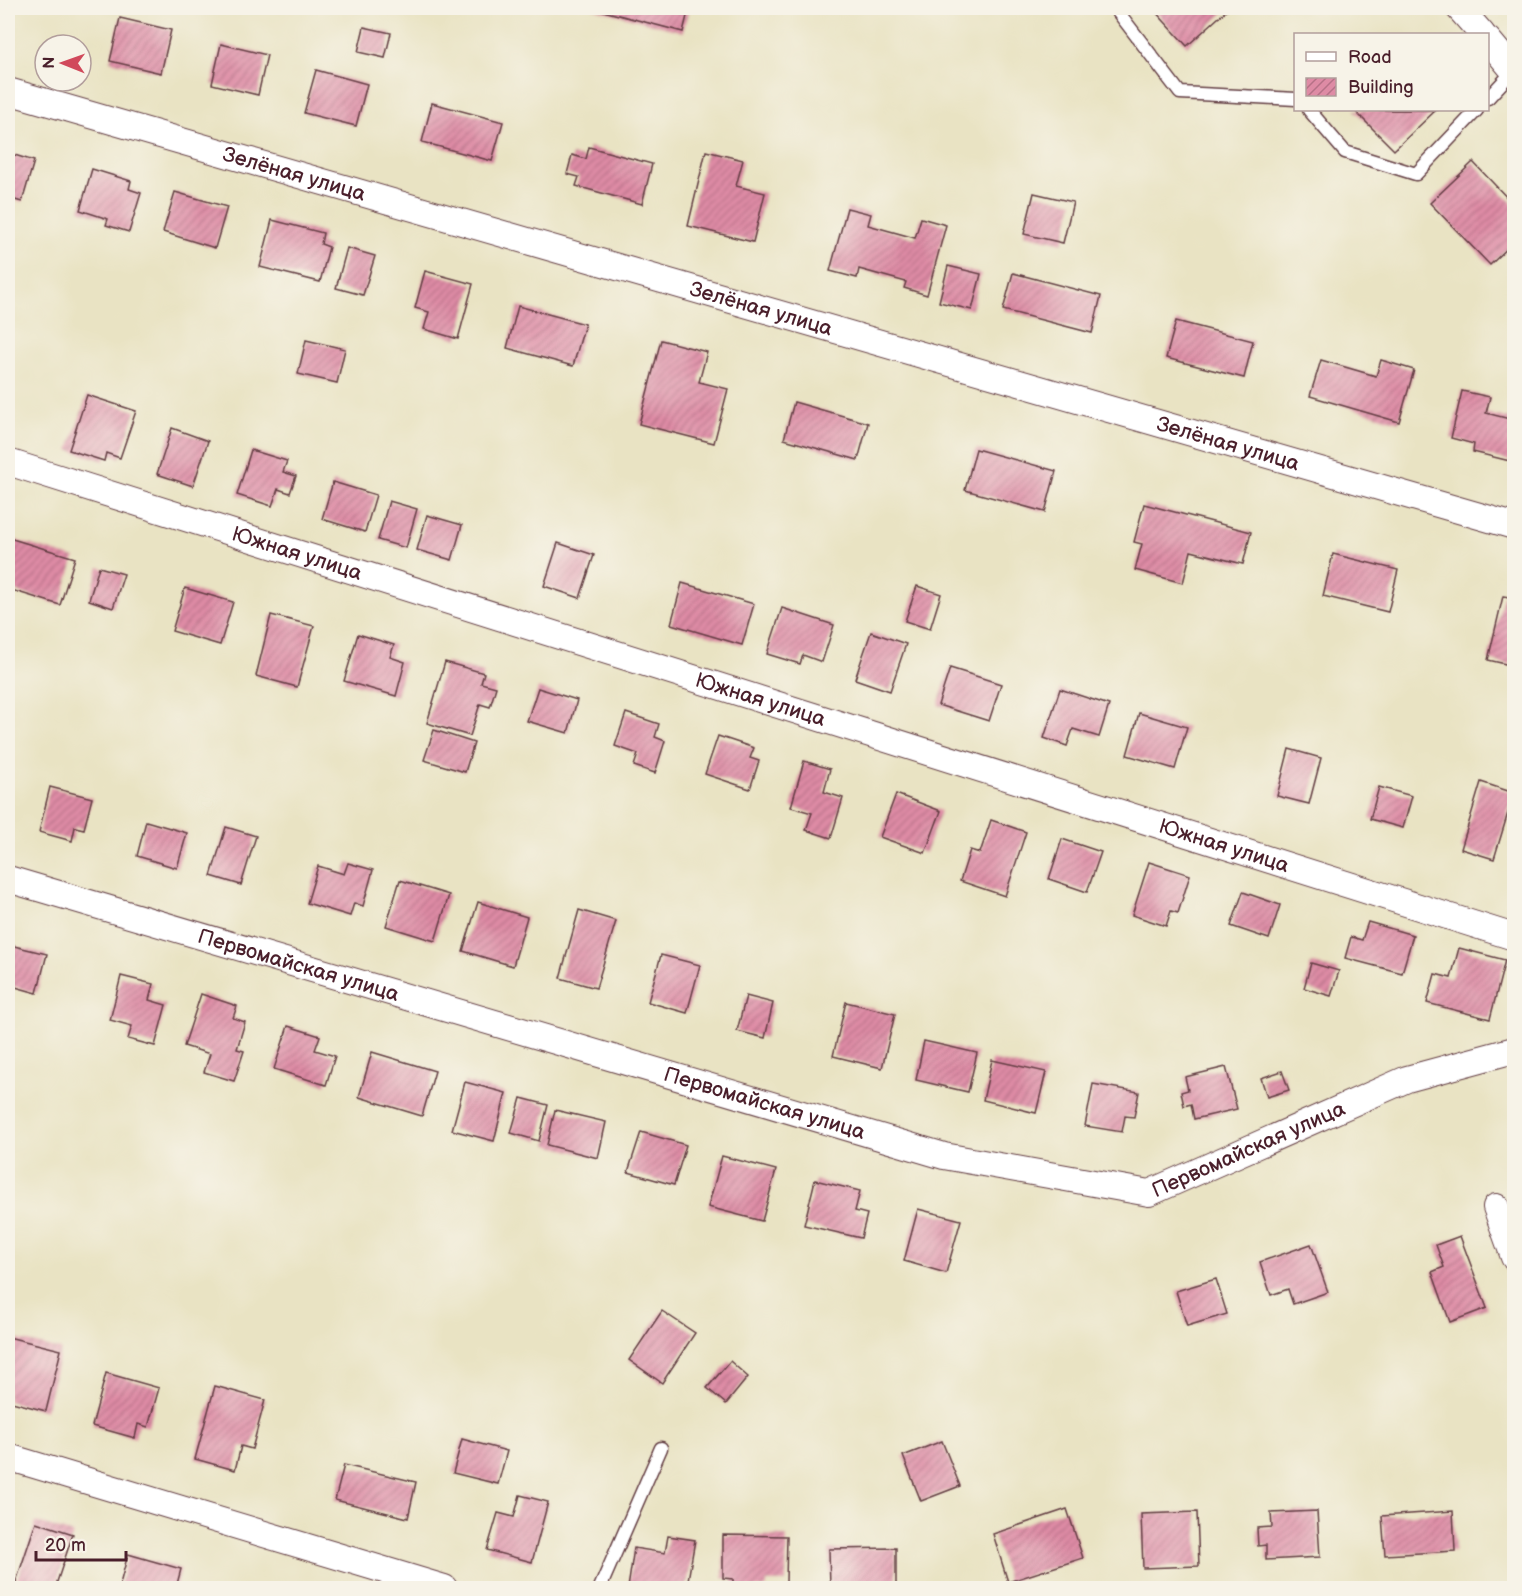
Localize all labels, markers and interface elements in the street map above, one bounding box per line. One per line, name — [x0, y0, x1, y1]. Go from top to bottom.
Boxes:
north arrow — [33, 33, 93, 93]
legend — [1294, 33, 1489, 111]
text: Road — [1348, 47, 1392, 68]
text: N — [40, 57, 59, 69]
text: Building — [1348, 77, 1414, 98]
street label: Зелёная улица — [220, 142, 369, 207]
street label: Зелёная улица — [687, 277, 836, 342]
street label: Зелёная улица — [1154, 411, 1303, 477]
street label: Южная улица — [229, 521, 366, 586]
street label: Южная улица — [692, 668, 829, 732]
street label: Южная улица — [1156, 814, 1292, 878]
street label: Первомайская улица — [195, 924, 402, 1007]
street label: Первомайская улица — [661, 1062, 869, 1145]
street label: Первомайская улица — [1148, 1096, 1349, 1203]
scale bar — [36, 1524, 126, 1562]
text: 20 m — [45, 1535, 86, 1556]

